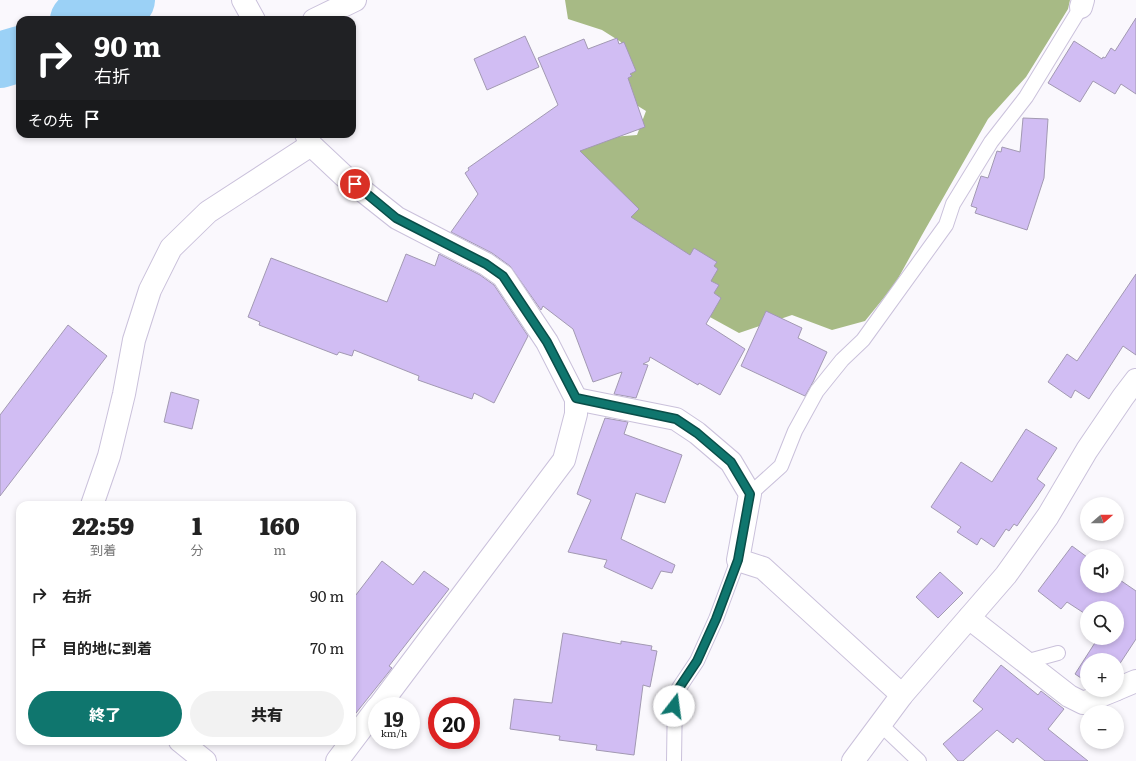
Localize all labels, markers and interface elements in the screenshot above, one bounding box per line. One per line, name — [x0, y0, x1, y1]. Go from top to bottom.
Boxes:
text: 90 m — [94, 24, 161, 66]
icon: right — [28, 32, 80, 84]
text: 右折 — [94, 62, 130, 89]
text: その先 — [28, 108, 73, 131]
icon: arrive — [81, 108, 103, 130]
pin — [338, 167, 372, 201]
icon: arrive — [344, 173, 366, 195]
north arrow — [1080, 497, 1124, 541]
map controls — [1080, 497, 1124, 749]
text: 22:59 — [72, 507, 134, 542]
text: 1 — [192, 507, 202, 542]
text: 160 — [260, 507, 300, 542]
text: 到着 — [90, 540, 116, 559]
text: 分 — [191, 540, 204, 559]
text: m — [273, 540, 286, 559]
button: sound — [1080, 549, 1124, 593]
icon: right — [28, 584, 50, 606]
text: 右折 — [62, 584, 92, 607]
text: 90 m — [310, 584, 344, 607]
button: search — [1080, 601, 1124, 645]
icon: arrive — [28, 636, 50, 658]
text: 目的地に到着 — [62, 636, 152, 659]
text: 70 m — [310, 636, 344, 659]
button: + — [1080, 653, 1124, 697]
position arrow — [653, 685, 695, 727]
button: 終了 — [28, 691, 182, 737]
button: 共有 — [190, 691, 344, 737]
speed limit sign: 20 — [428, 697, 480, 749]
text: 19 — [384, 703, 404, 733]
button: − — [1080, 705, 1124, 749]
text: km/h — [381, 725, 407, 740]

